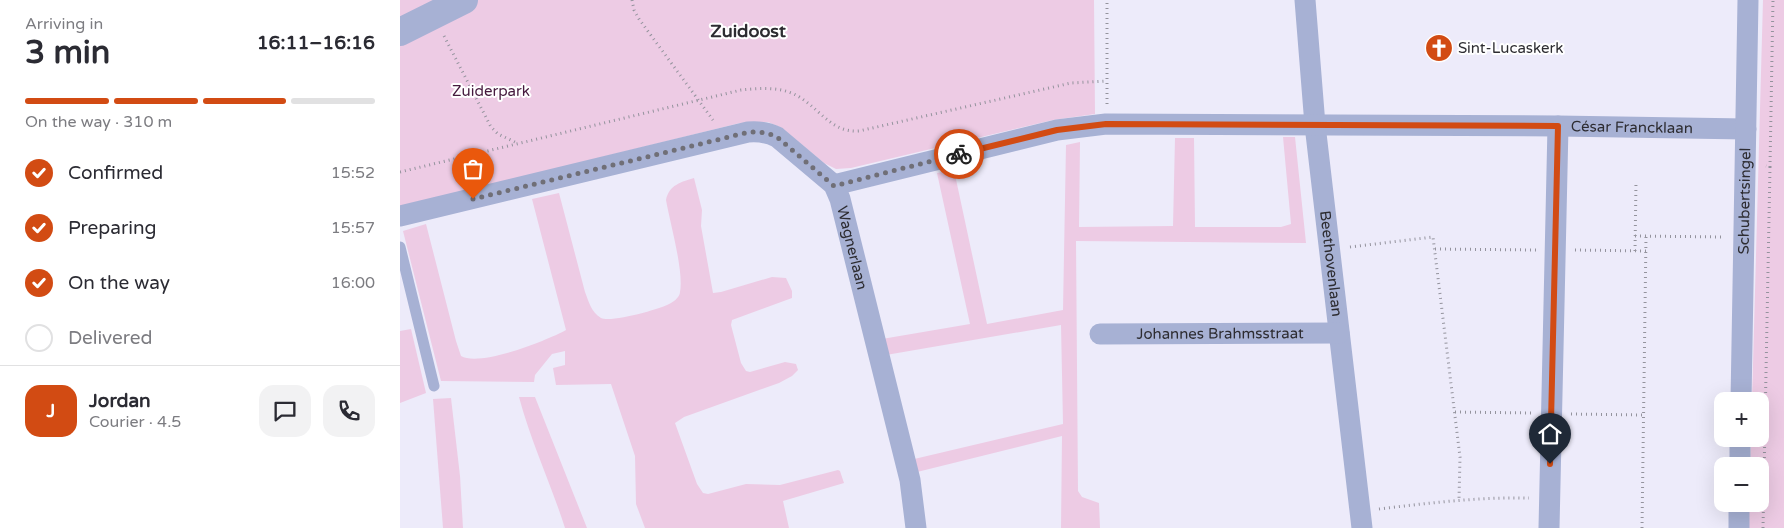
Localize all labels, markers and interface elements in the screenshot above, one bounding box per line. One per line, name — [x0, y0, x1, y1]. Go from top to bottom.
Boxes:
text: Arriving in — [25, 14, 103, 34]
district label: Zuidoost — [710, 20, 786, 42]
text: 16:11–16:16 — [257, 32, 375, 54]
church icon: Sint-Lucaskerk — [1424, 33, 1454, 63]
text: 3 min — [25, 34, 110, 72]
place label: Sint-Lucaskerk — [1458, 39, 1564, 57]
park label: Zuiderpark — [452, 82, 530, 100]
text: On the way · 310 m — [25, 112, 172, 132]
street label: César Francklaan — [1571, 117, 1693, 137]
courier — [934, 129, 984, 179]
icon: bike — [945, 140, 973, 168]
pin — [452, 148, 494, 199]
street label: Schubertsingel — [1735, 148, 1754, 255]
icon: bag — [459, 155, 487, 183]
icon: check — [25, 159, 53, 187]
text: Confirmed — [68, 162, 163, 184]
text: 15:52 — [331, 163, 375, 183]
street label: Wagnerlaan — [833, 204, 871, 292]
street label: Beethovenlaan — [1316, 210, 1346, 318]
icon: check — [25, 214, 53, 242]
text: Preparing — [68, 217, 157, 239]
text: 15:57 — [331, 218, 375, 238]
icon: check — [25, 269, 53, 297]
text: On the way — [68, 272, 170, 294]
text: 16:00 — [331, 273, 375, 293]
street label: Johannes Brahmsstraat — [1136, 324, 1304, 343]
text: Delivered — [68, 327, 153, 349]
button: chat — [259, 385, 311, 437]
button: phone — [323, 385, 375, 437]
text: Jordan — [89, 390, 151, 412]
map controls — [1714, 392, 1769, 512]
button: + — [1714, 392, 1769, 447]
text: J — [47, 400, 55, 422]
text: Courier · 4.5 — [89, 412, 181, 432]
pin — [1529, 413, 1571, 464]
icon: home — [1536, 420, 1564, 448]
button: − — [1714, 457, 1769, 512]

